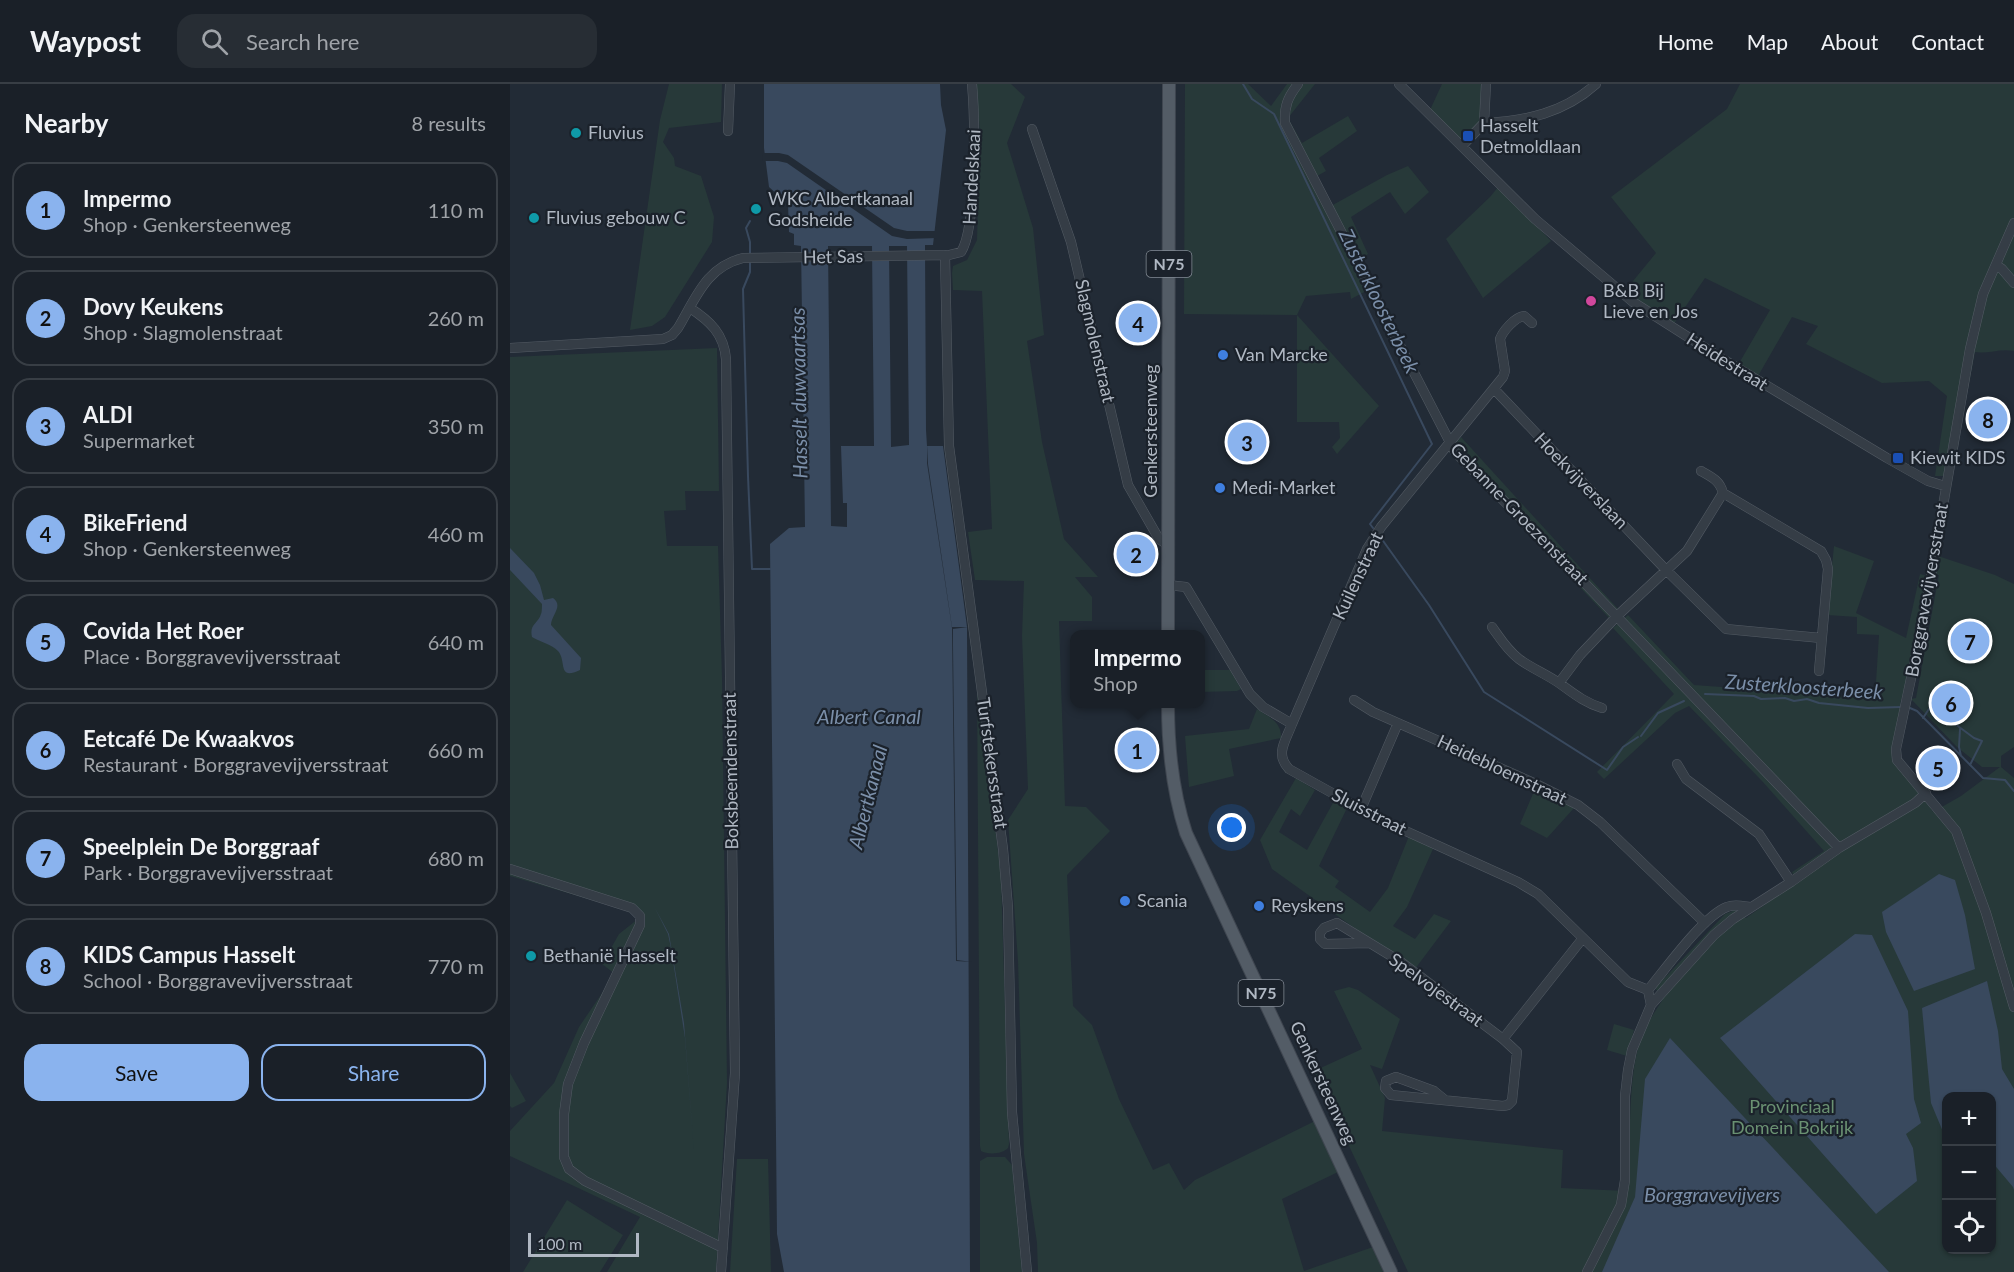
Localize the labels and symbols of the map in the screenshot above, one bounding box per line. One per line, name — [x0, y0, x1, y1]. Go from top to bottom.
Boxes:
place label: Hasselt Detmoldlaan — [1480, 114, 1581, 157]
place label: Fluvius — [588, 121, 644, 143]
marker: Fluvius — [569, 126, 583, 140]
street label: Handelskaai — [958, 129, 984, 225]
marker: Hasselt Detmoldlaan — [1461, 129, 1475, 143]
place label: WKC Albertkanaal Godsheide — [768, 187, 913, 230]
marker: WKC Albertkanaal Godsheide — [749, 202, 763, 216]
place label: Fluvius gebouw C — [546, 206, 686, 228]
marker: Fluvius gebouw C — [527, 211, 541, 225]
water label: Zusterkloosterbeek — [1334, 224, 1425, 377]
street label: Het Sas — [803, 244, 864, 268]
road number: N75 — [1146, 251, 1192, 277]
street label: Slagmolenstraat — [1071, 277, 1121, 405]
place label: B&B Bij Lieve en Jos — [1603, 279, 1698, 322]
marker: B&B Bij Lieve en Jos — [1584, 294, 1598, 308]
pin: 4 — [1118, 300, 1158, 346]
water label: Hasselt duwvaartsas — [785, 307, 811, 479]
street label: Heidestraat — [1683, 328, 1773, 395]
place label: Van Marcke — [1235, 343, 1328, 365]
marker: Van Marcke — [1216, 348, 1230, 362]
street label: Genkersteenweg — [1139, 364, 1161, 498]
pin: 8 — [1968, 396, 2008, 442]
pin: 3 — [1228, 420, 1266, 464]
street label: Hoekvijverslaan — [1530, 428, 1633, 533]
street label: Gebanne-Groezenstraat — [1446, 438, 1594, 589]
place label: Kiewit KIDS — [1910, 446, 2006, 468]
marker: Kiewit KIDS — [1891, 451, 1905, 465]
place label: Medi-Market — [1232, 476, 1336, 498]
marker: Medi-Market — [1213, 481, 1227, 495]
street label: Borggravevijversstraat — [1900, 501, 1952, 678]
street label: Kuilenstraat — [1327, 528, 1387, 623]
pin: 2 — [1116, 532, 1156, 576]
pin: 7 — [1950, 618, 1990, 664]
water label: Zusterkloosterbeek — [1724, 668, 1884, 704]
pin: 6 — [1932, 680, 1970, 726]
street label: Boksbeemdenstraat — [718, 692, 742, 850]
street label: Turfstekersstraat — [973, 696, 1013, 831]
water label: Albert Canal — [816, 704, 921, 728]
pin: 1 — [1118, 728, 1156, 772]
street label: Heidebloemstraat — [1434, 729, 1571, 809]
water label: Albertkanaal — [842, 742, 892, 852]
pin: 5 — [1918, 746, 1958, 790]
street label: Sluisstraat — [1328, 783, 1411, 840]
your location — [1217, 813, 1246, 842]
place label: Scania — [1137, 889, 1188, 911]
marker: Scania — [1118, 894, 1132, 908]
place label: Reyskens — [1271, 894, 1344, 916]
marker: Reyskens — [1252, 899, 1266, 913]
place label: Bethanië Hasselt — [543, 944, 677, 966]
street label: Spelvojestraat — [1385, 948, 1489, 1031]
marker: Bethanië Hasselt — [524, 949, 538, 963]
road number: N75 — [1238, 980, 1284, 1006]
street label: Genkersteenweg — [1286, 1018, 1362, 1148]
park label: Provinciaal Domein Bokrijk — [1731, 1095, 1854, 1138]
water label: Borggravevijvers — [1644, 1182, 1780, 1206]
scale bar — [528, 1230, 639, 1258]

